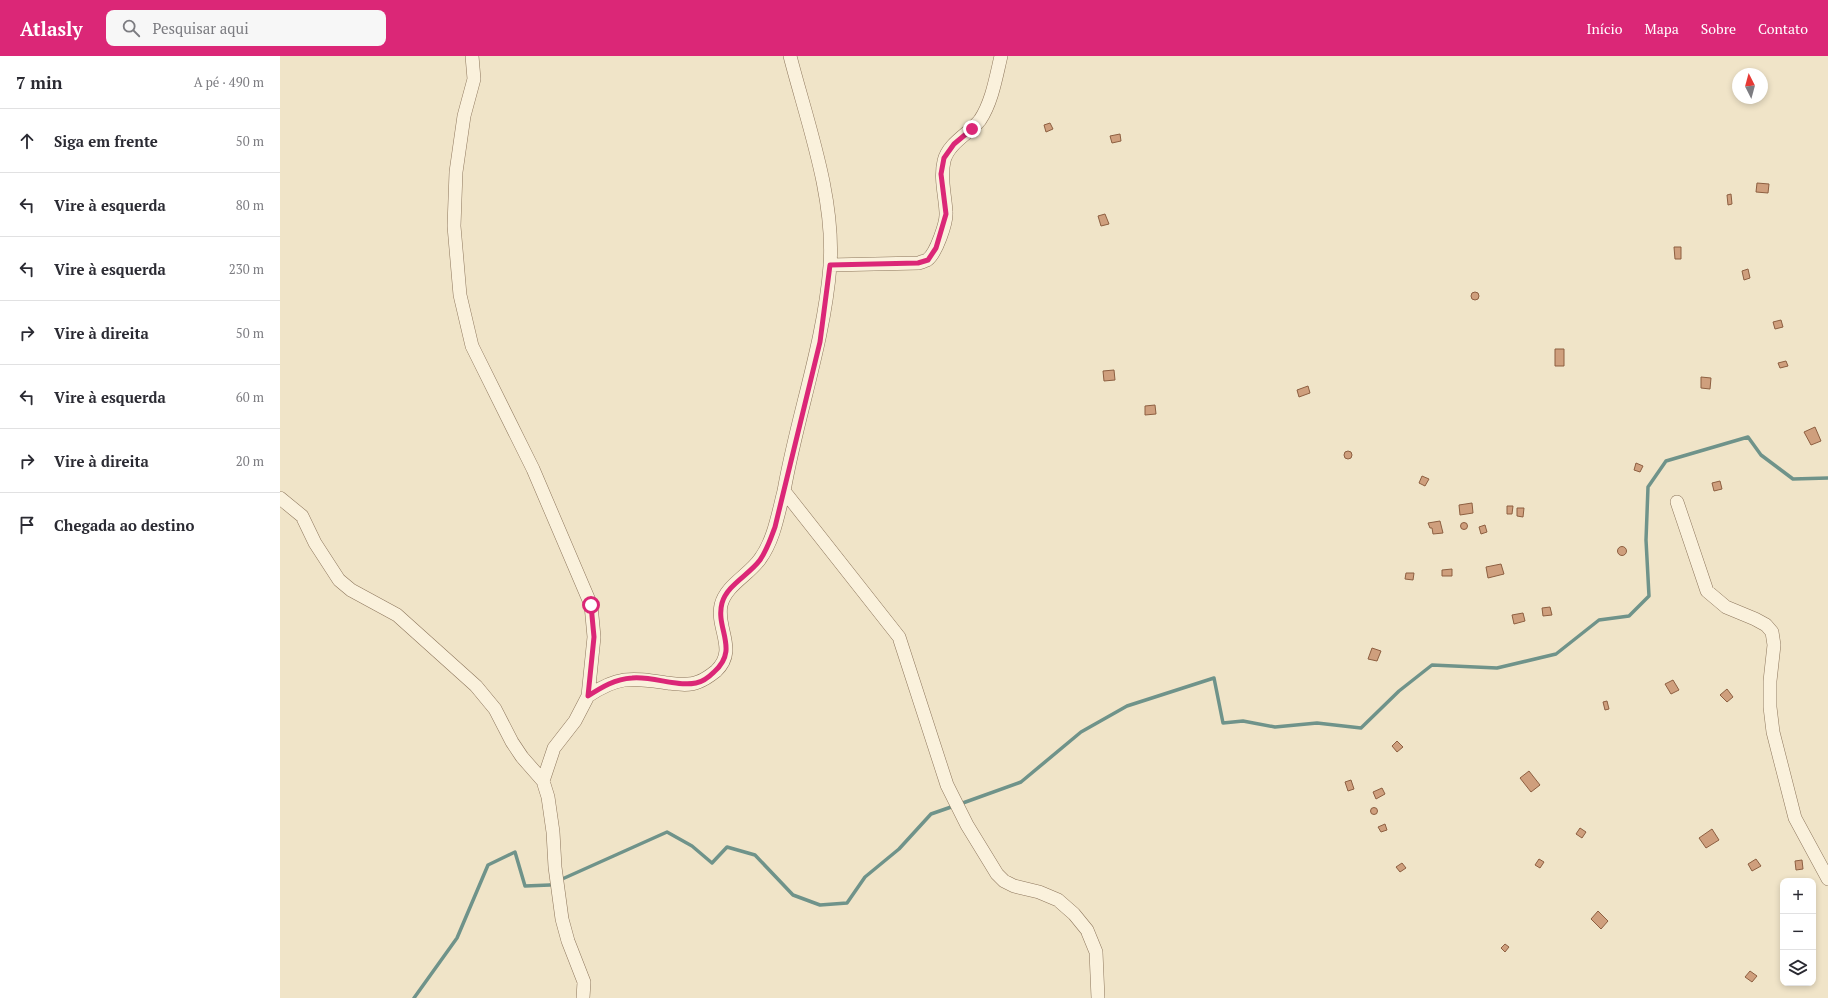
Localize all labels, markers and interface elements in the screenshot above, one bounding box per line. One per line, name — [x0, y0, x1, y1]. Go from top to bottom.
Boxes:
search box — [106, 10, 386, 46]
text: Atlasly — [20, 16, 82, 41]
icon: search — [120, 17, 142, 39]
text: Pesquisar aqui — [152, 18, 249, 38]
text: Início — [1587, 19, 1623, 38]
text: Mapa — [1645, 19, 1679, 38]
text: Sobre — [1701, 19, 1736, 38]
text: Contato — [1758, 19, 1808, 38]
north arrow — [1732, 68, 1768, 104]
text: 7 min — [16, 71, 63, 94]
text: A pé · 490 m — [194, 73, 264, 91]
route end — [963, 120, 981, 138]
icon: ahead — [16, 130, 38, 152]
text: Siga em frente — [54, 131, 158, 151]
text: 50 m — [236, 132, 264, 150]
icon: left — [16, 194, 38, 216]
text: Vire à esquerda — [54, 195, 166, 215]
text: 80 m — [236, 196, 264, 214]
icon: left — [16, 258, 38, 280]
text: Vire à esquerda — [54, 259, 166, 279]
text: 230 m — [229, 260, 264, 278]
icon: right — [16, 322, 38, 344]
text: Vire à direita — [54, 323, 149, 343]
text: 50 m — [236, 324, 264, 342]
icon: left — [16, 386, 38, 408]
text: Vire à esquerda — [54, 387, 166, 407]
text: 60 m — [236, 388, 264, 406]
icon: right — [16, 450, 38, 472]
text: Vire à direita — [54, 451, 149, 471]
text: 20 m — [236, 452, 264, 470]
icon: arrive — [16, 514, 38, 536]
text: Chegada ao destino — [54, 515, 194, 535]
route start — [582, 596, 600, 614]
map controls — [1780, 878, 1816, 986]
button: + — [1780, 878, 1816, 914]
button: − — [1780, 914, 1816, 950]
button: layers — [1780, 950, 1816, 986]

